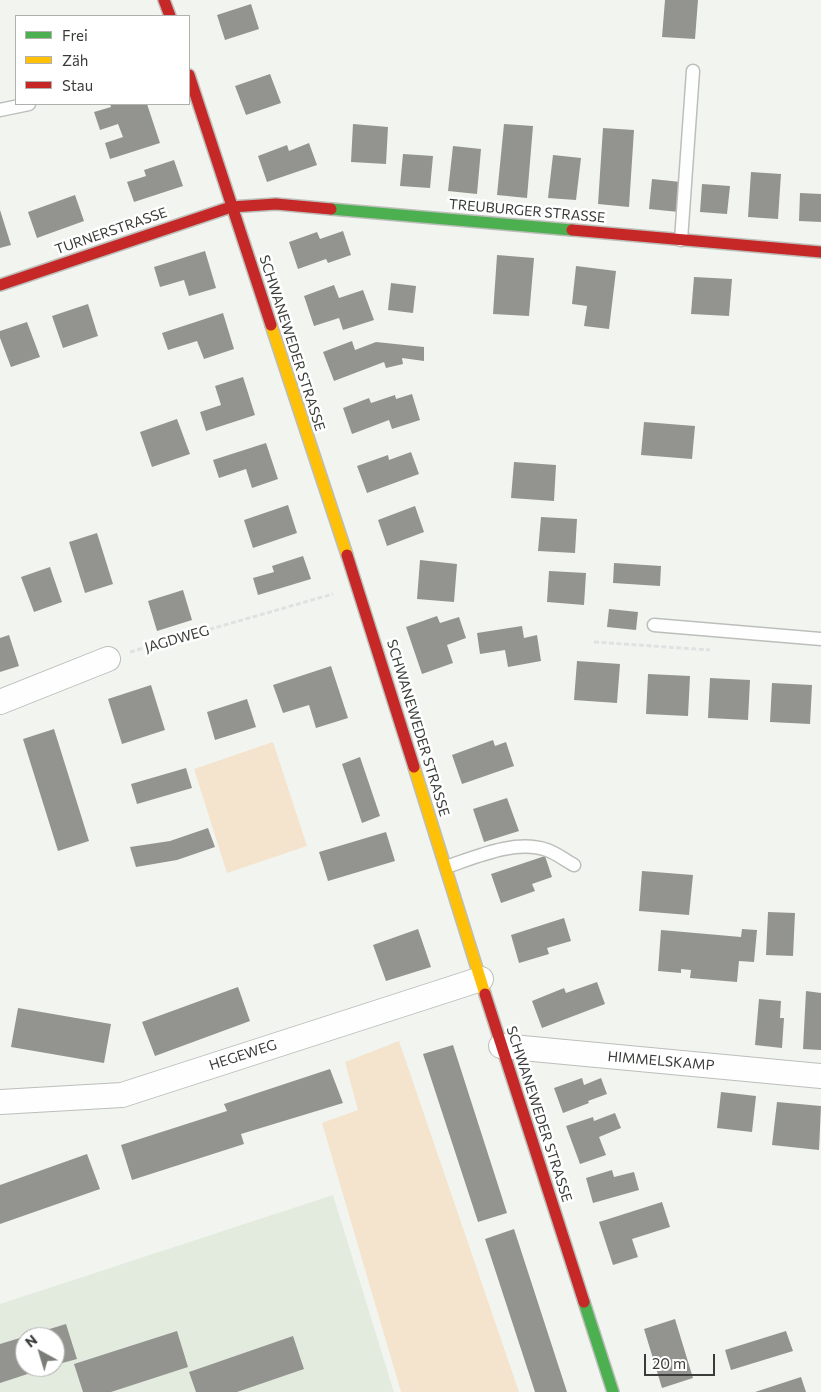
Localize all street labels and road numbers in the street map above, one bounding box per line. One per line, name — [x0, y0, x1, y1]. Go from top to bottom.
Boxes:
street label: TREUBURGER STRASSE — [448, 196, 606, 226]
street label: TURNERSTRASSE — [53, 204, 169, 258]
street label: SCHWANEWEDER STRASSE — [256, 253, 328, 433]
street label: JAGDWEG — [143, 622, 211, 656]
street label: SCHWANEWEDER STRASSE — [383, 638, 453, 818]
street label: SCHWANEWEDER STRASSE — [503, 1024, 575, 1204]
street label: HEGEWEG — [207, 1036, 279, 1074]
street label: HIMMELSKAMP — [607, 1048, 715, 1074]

